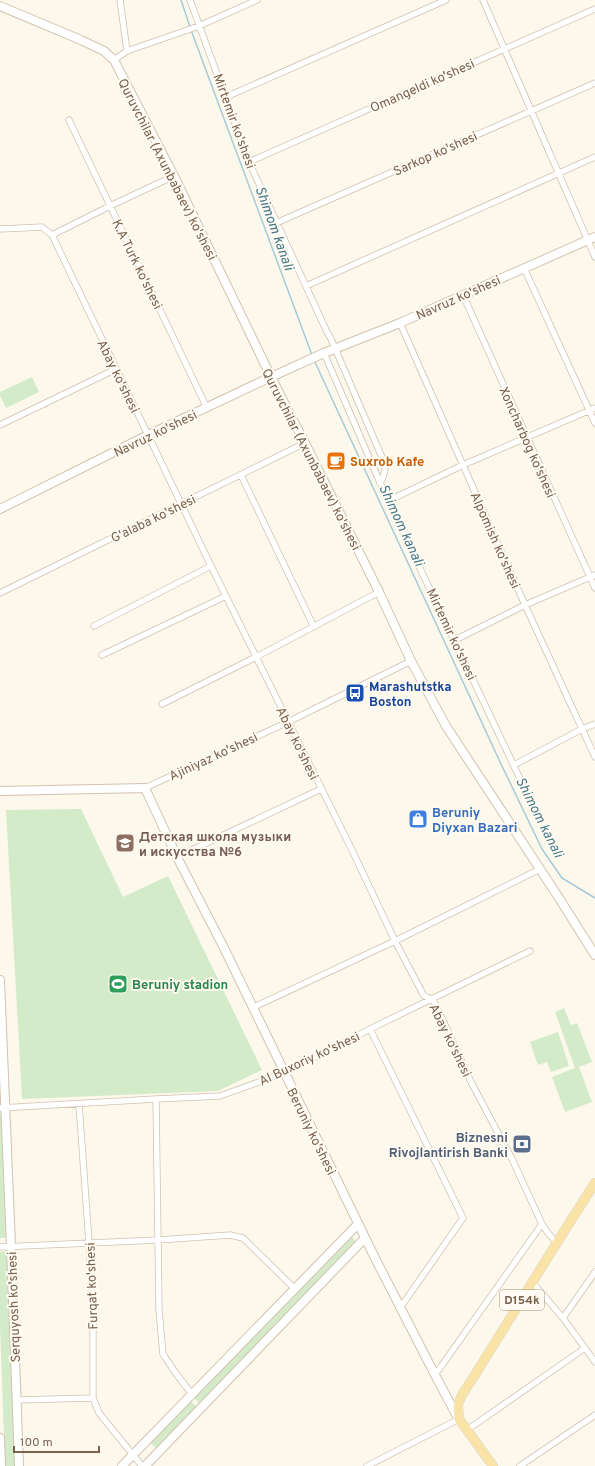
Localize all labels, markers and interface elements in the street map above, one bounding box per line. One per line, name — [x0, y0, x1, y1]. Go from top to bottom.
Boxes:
street label: Omangeldi ko'shesi — [368, 57, 478, 117]
street label: Mirtemir ko'shesi — [209, 72, 258, 171]
street label: Quruvchilar (Axunbabaev) ko'shesi — [113, 76, 219, 264]
street label: Sarkop ko'shesi — [391, 129, 480, 181]
water label: Shimom kanali — [250, 184, 297, 274]
street label: K.A Turk ko'shesi — [107, 217, 165, 313]
street label: Navruz ko'shesi — [414, 273, 503, 325]
street label: Abay ko'shesi — [93, 338, 142, 416]
street label: Quruvchilar (Axunbabaev) ko'shesi — [257, 366, 363, 554]
street label: Xoncharbog ko'shesi — [494, 385, 558, 501]
street label: Navruz ko'shesi — [112, 408, 200, 462]
cafe icon: Suxrob Kafe — [325, 450, 347, 472]
place label: Suxrob Kafe — [350, 455, 424, 471]
water label: Shimom kanali — [374, 482, 428, 571]
street label: Alpomish ko'shesi — [466, 490, 523, 592]
street label: G'alaba ko'shesi — [109, 492, 199, 547]
street label: Mirtemir ko'shesi — [422, 586, 479, 683]
place label: Marashutstka Boston — [369, 680, 452, 711]
bus stop icon: Marashutstka Boston — [344, 682, 366, 704]
street label: Abay ko'shesi — [272, 705, 321, 783]
street label: Ajiniyaz ko'shesi — [167, 730, 261, 785]
water label: Shimom kanali — [511, 774, 567, 862]
place label: Beruniy Diyxan Bazari — [432, 806, 517, 837]
shop icon: Beruniy Diyxan Bazari — [407, 808, 429, 830]
place label: Детская школа музыки и искусства №6 — [139, 830, 291, 861]
school or university icon: Детская школа музыки и искусства №6 — [114, 832, 136, 854]
sports icon: Beruniy stadion — [107, 973, 129, 995]
place label: Beruniy stadion — [132, 978, 228, 994]
street label: Abay ko'shesi — [425, 1002, 474, 1080]
street label: Al Buxoriy ko'shesi — [257, 1029, 363, 1090]
street label: Beruniy ko'shesi — [282, 1086, 338, 1178]
place label: Biznesni Rivojlantirish Banki — [389, 1131, 508, 1162]
bank icon: Biznesni Rivojlantirish Banki — [511, 1133, 533, 1155]
street label: Furqat ko'shesi — [83, 1242, 103, 1330]
street label: Serquyosh ko'shesi — [5, 1251, 25, 1363]
road number: D154k — [500, 1290, 544, 1310]
scale bar — [14, 1428, 99, 1454]
text: 100 m — [20, 1435, 53, 1451]

